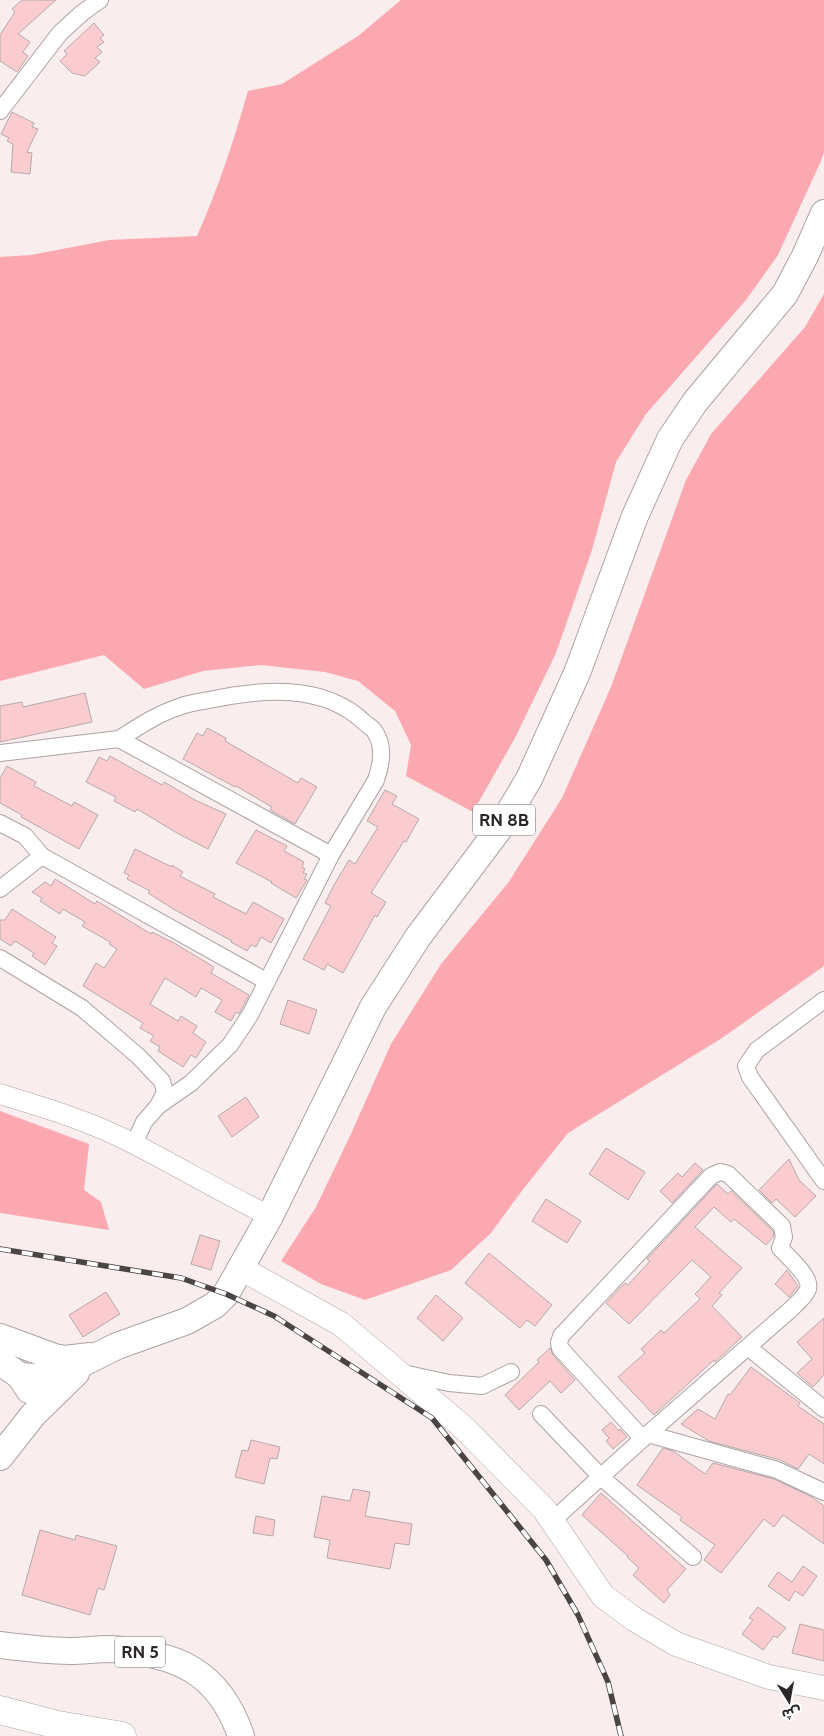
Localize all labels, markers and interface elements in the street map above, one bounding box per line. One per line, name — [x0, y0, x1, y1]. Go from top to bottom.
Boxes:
road number: RN 8B — [473, 804, 535, 836]
road number: RN 5 — [115, 1636, 165, 1668]
north arrow — [764, 1676, 814, 1726]
text: ش — [780, 1703, 803, 1724]

